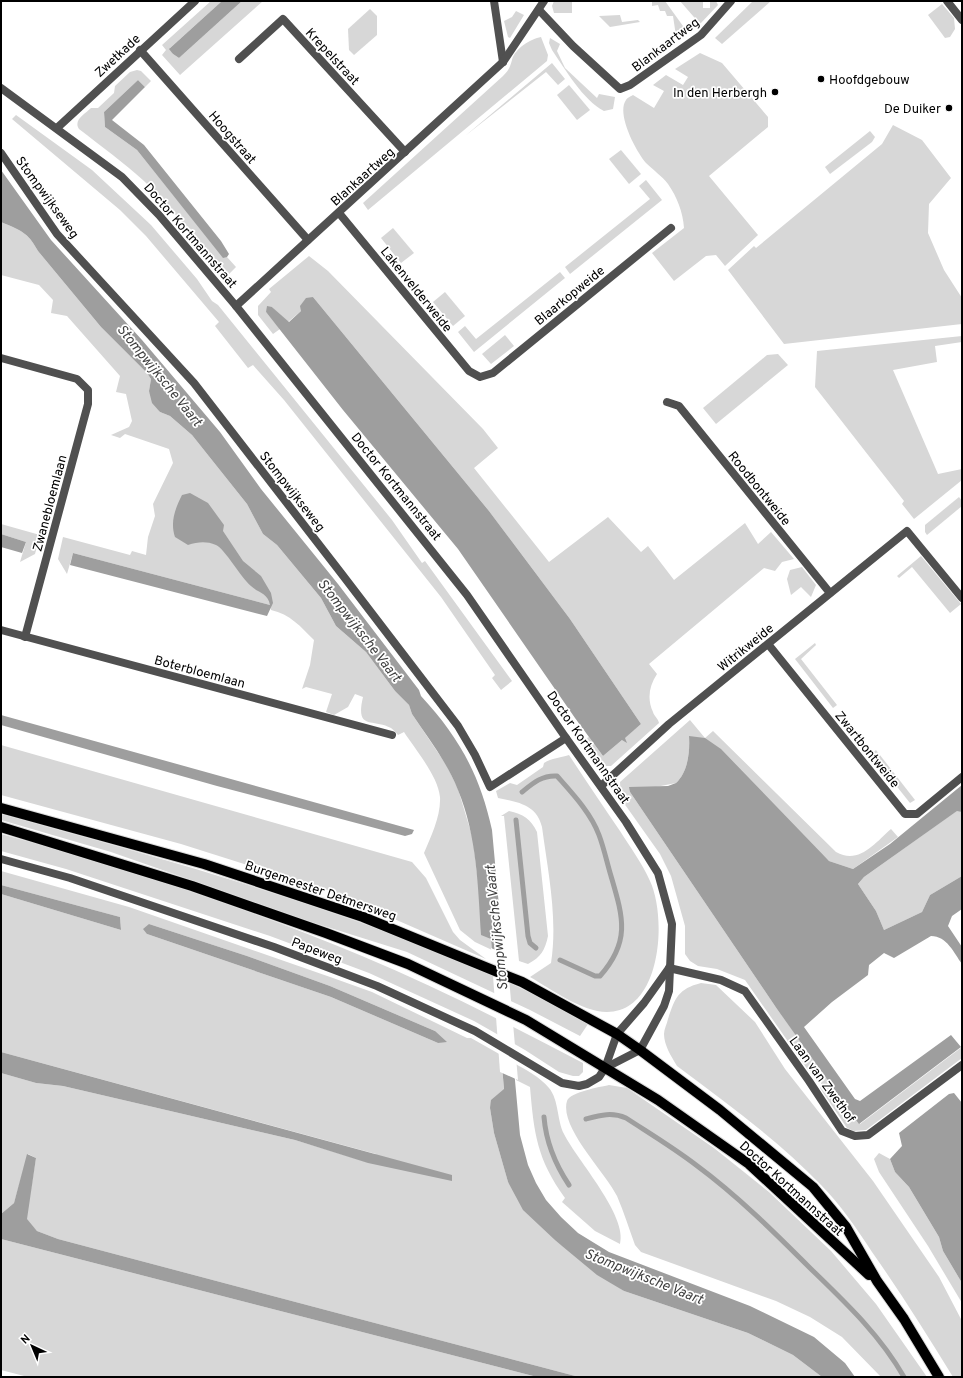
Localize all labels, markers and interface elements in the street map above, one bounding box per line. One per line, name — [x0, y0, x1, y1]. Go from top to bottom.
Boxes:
street label: Blankaartweg — [629, 15, 703, 76]
street label: Krepelstraat — [301, 26, 362, 89]
street label: Zwetkade — [92, 31, 144, 82]
place label: Hoofdgebouw — [829, 73, 910, 89]
marker: Hoofdgebouw — [816, 74, 826, 84]
place label: In den Herbergh — [673, 86, 767, 102]
marker: In den Herbergh — [770, 87, 780, 97]
place label: De Duiker — [884, 102, 941, 118]
marker: De Duiker — [944, 103, 954, 113]
street label: Hoogstraat — [204, 109, 259, 168]
street label: Blankaartweg — [328, 145, 399, 210]
street label: Stompwijkseweg — [11, 154, 82, 242]
street label: Doctor Kortmannstraat — [139, 180, 240, 292]
street label: Lakenvelderweide — [376, 244, 455, 336]
street label: Blaarkopweide — [532, 263, 609, 330]
water label: Stompwijksche Vaart — [113, 322, 206, 431]
street label: Doctor Kortmannstraat — [347, 430, 444, 545]
street label: Stompwijkseweg — [255, 449, 328, 536]
street label: Roodbontweide — [724, 449, 793, 530]
street label: Zwanebloemlaan — [30, 453, 72, 554]
water label: Stompwijksche Vaart — [313, 576, 405, 687]
street label: Witrikweide — [715, 621, 777, 676]
street label: Boterbloemlaan — [152, 653, 247, 693]
street label: Doctor Kortmannstraat — [542, 689, 632, 808]
street label: Zwartbontweide — [831, 709, 902, 792]
street label: Burgemeester Detmersweg — [242, 858, 398, 925]
water label: Stompwijksche Vaart — [482, 863, 513, 991]
street label: Papeweg — [289, 935, 344, 969]
street label: Laan van Zwethof — [785, 1034, 858, 1127]
street label: Doctor Kortmannstraat — [735, 1139, 846, 1240]
water label: Stompwijksche Vaart — [582, 1246, 706, 1309]
north arrow — [12, 1326, 52, 1366]
text: N — [18, 1332, 33, 1347]

